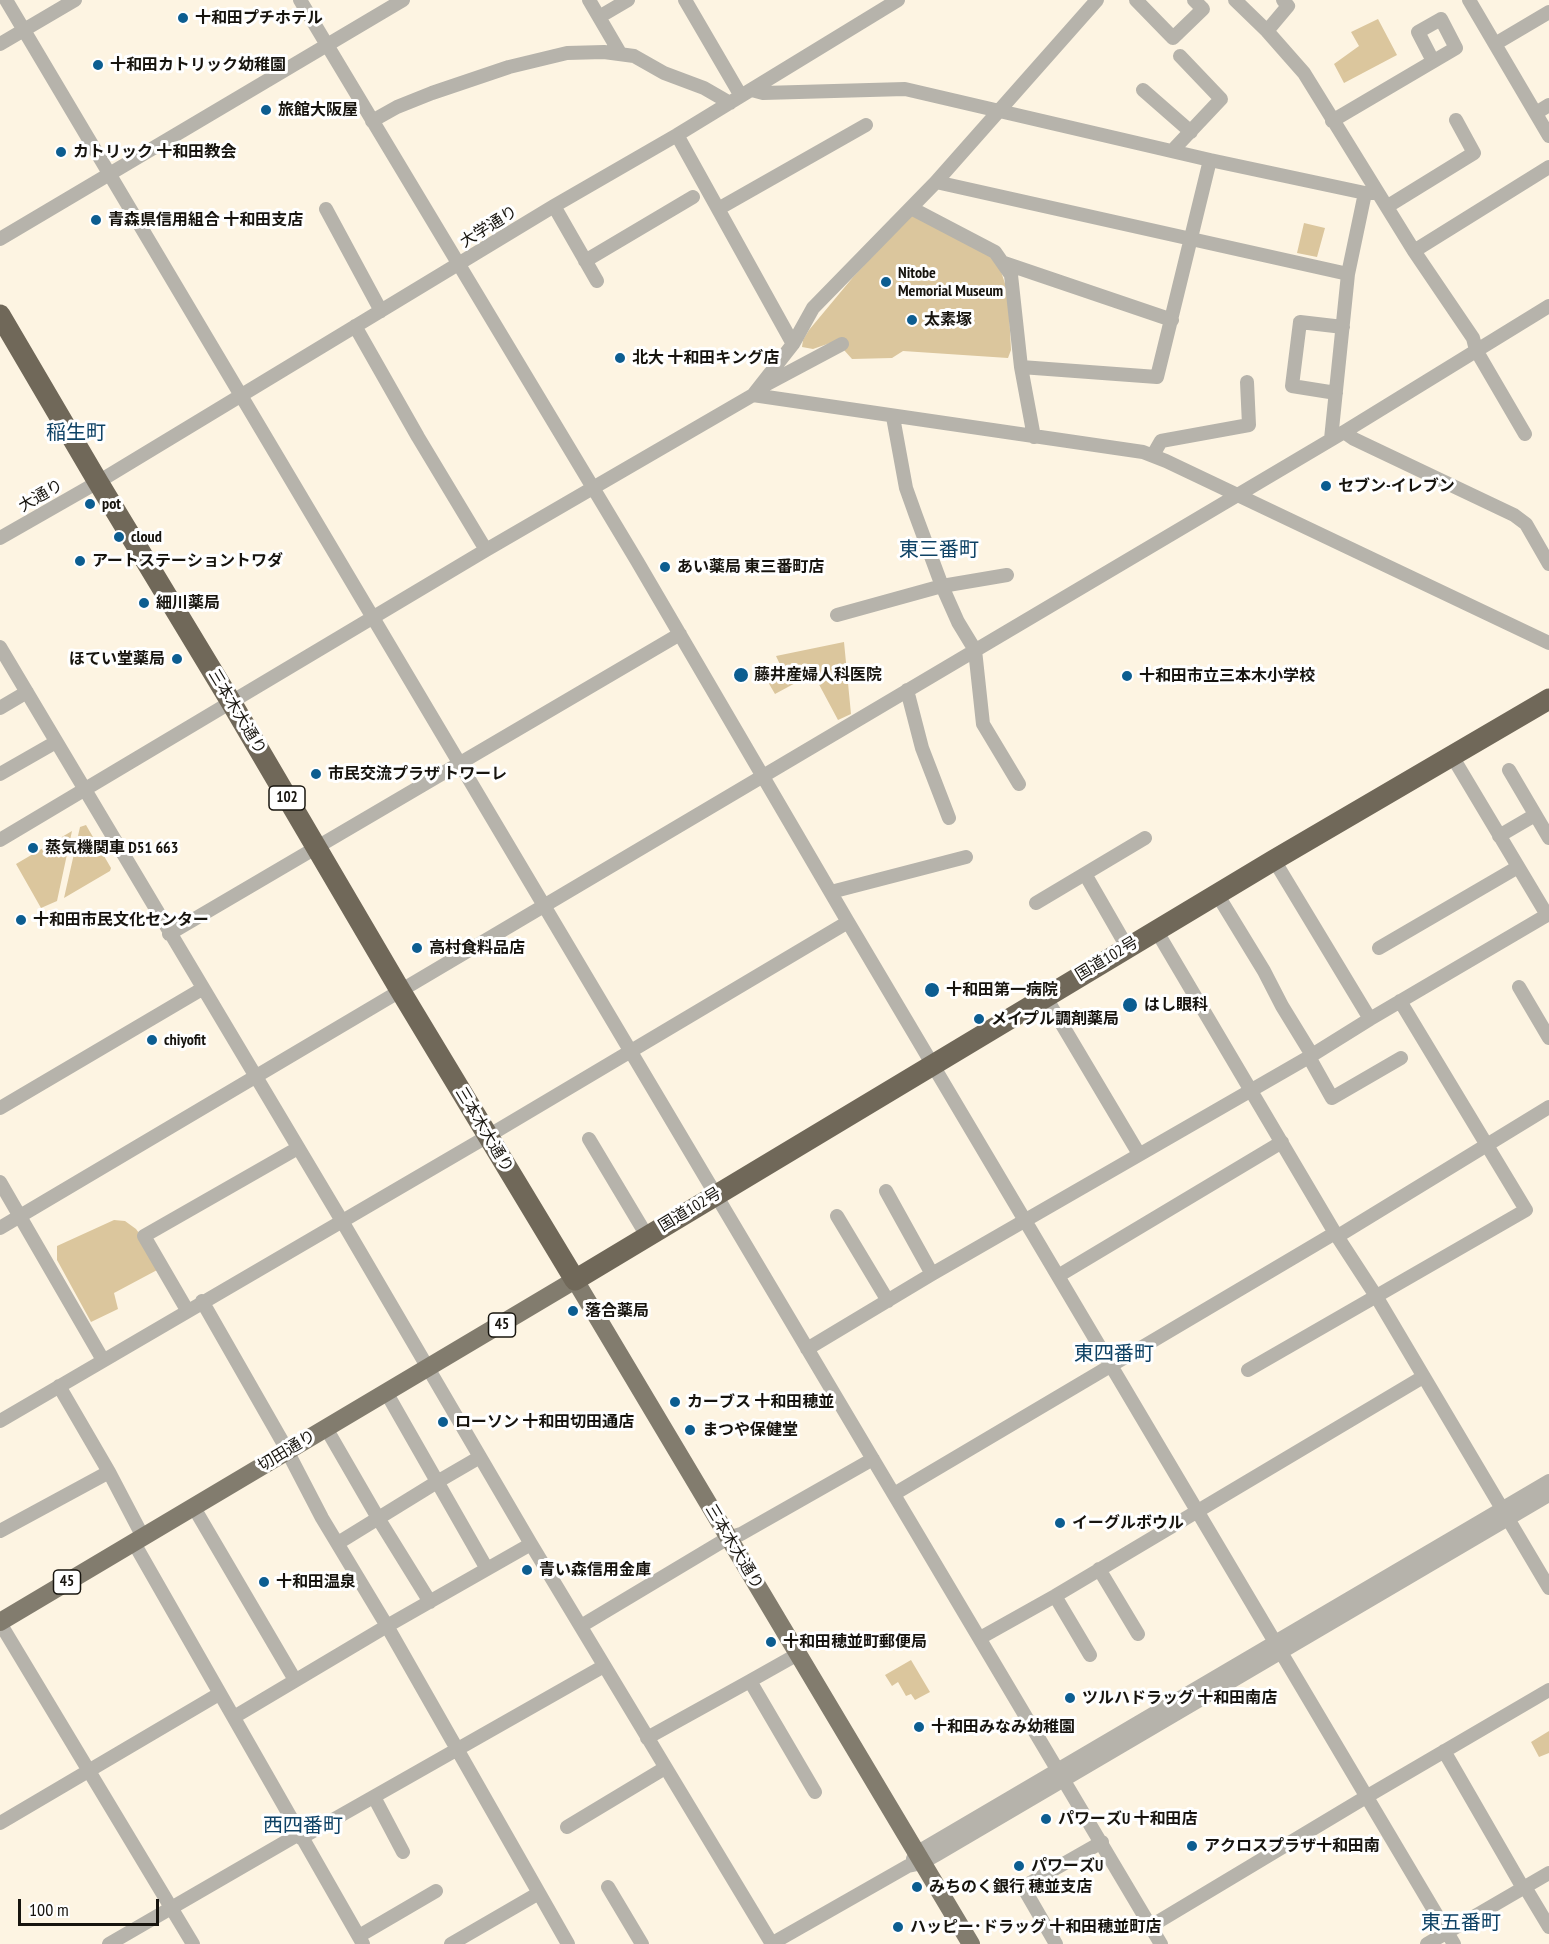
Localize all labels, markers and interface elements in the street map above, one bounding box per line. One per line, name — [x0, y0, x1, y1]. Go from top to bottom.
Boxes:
place label: 十和田プチホテル — [195, 8, 323, 28]
marker: 十和田プチホテル — [176, 11, 190, 25]
place label: 十和田カトリック幼稚園 — [110, 55, 286, 75]
marker: 十和田カトリック幼稚園 — [91, 58, 105, 72]
place label: 旅館大阪屋 — [278, 100, 358, 120]
marker: 旅館大阪屋 — [259, 103, 273, 117]
place label: カトリック 十和田教会 — [73, 142, 236, 162]
marker: カトリック 十和田教会 — [54, 145, 68, 159]
street label: 大学通り — [457, 202, 521, 252]
place label: 青森県信用組合 十和田支店 — [108, 210, 303, 230]
marker: 青森県信用組合 十和田支店 — [89, 213, 103, 227]
place label: Nitobe Memorial Museum — [898, 263, 1003, 301]
marker: Nitobe Memorial Museum — [879, 275, 893, 289]
place label: 太素塚 — [924, 310, 972, 330]
marker: 太素塚 — [905, 313, 919, 327]
place label: 北大 十和田キング店 — [632, 348, 779, 368]
marker: 北大 十和田キング店 — [613, 351, 627, 365]
district label: 稲生町 — [46, 421, 106, 445]
street label: 大通り — [15, 476, 67, 516]
place label: セブン-イレブン — [1338, 476, 1455, 496]
marker: セブン-イレブン — [1319, 479, 1333, 493]
place label: pot — [102, 494, 121, 514]
marker: pot — [83, 497, 97, 511]
place label: cloud — [131, 527, 162, 547]
marker: cloud — [112, 530, 126, 544]
district label: 東三番町 — [899, 538, 979, 562]
place label: アートステーショントワダ — [92, 551, 283, 571]
marker: アートステーショントワダ — [73, 554, 87, 568]
place label: あい薬局 東三番町店 — [677, 557, 824, 577]
marker: あい薬局 東三番町店 — [658, 560, 672, 574]
place label: 細川薬局 — [156, 593, 220, 613]
marker: 細川薬局 — [137, 596, 151, 610]
place label: ほてい堂薬局 — [69, 649, 165, 669]
marker: ほてい堂薬局 — [170, 652, 184, 666]
place label: 藤井産婦人科医院 — [754, 665, 882, 685]
street label: 三本木大通り — [204, 666, 270, 758]
marker: 藤井産婦人科医院 — [732, 666, 750, 684]
place label: 十和田市立三本木小学校 — [1139, 666, 1315, 686]
marker: 十和田市立三本木小学校 — [1120, 669, 1134, 683]
place label: 市民交流プラザ トワーレ — [328, 764, 507, 784]
marker: 市民交流プラザ トワーレ — [309, 767, 323, 781]
road number: 102 — [269, 786, 305, 810]
place label: 蒸気機関車 D51 663 — [45, 838, 178, 858]
marker: 蒸気機関車 D51 663 — [26, 841, 40, 855]
place label: 十和田市民文化センター — [33, 910, 209, 930]
marker: 十和田市民文化センター — [14, 913, 28, 927]
street label: 国道102号 — [1072, 933, 1142, 985]
place label: 高村食料品店 — [429, 938, 525, 958]
marker: 高村食料品店 — [410, 941, 424, 955]
place label: 十和田第一病院 — [946, 980, 1058, 1000]
marker: 十和田第一病院 — [923, 981, 941, 999]
place label: はし眼科 — [1144, 995, 1208, 1015]
marker: はし眼科 — [1121, 996, 1139, 1014]
place label: メイプル調剤薬局 — [991, 1009, 1119, 1029]
marker: メイプル調剤薬局 — [972, 1012, 986, 1026]
place label: chiyofit — [164, 1030, 206, 1050]
marker: chiyofit — [145, 1033, 159, 1047]
street label: 三本木大通り — [451, 1084, 517, 1176]
street label: 国道102号 — [655, 1184, 725, 1236]
place label: 落合薬局 — [585, 1301, 649, 1321]
marker: 落合薬局 — [566, 1304, 580, 1318]
road number: 45 — [488, 1313, 516, 1337]
district label: 東四番町 — [1074, 1342, 1154, 1366]
place label: カーブス 十和田穂並 — [687, 1392, 834, 1412]
marker: カーブス 十和田穂並 — [668, 1395, 682, 1409]
place label: ローソン 十和田切田通店 — [455, 1412, 634, 1432]
marker: ローソン 十和田切田通店 — [436, 1415, 450, 1429]
place label: まつや保健堂 — [702, 1420, 798, 1440]
marker: まつや保健堂 — [683, 1423, 697, 1437]
street label: 切田通り — [255, 1426, 319, 1476]
street label: 三本木大通り — [701, 1501, 767, 1593]
place label: イーグルボウル — [1072, 1513, 1184, 1533]
marker: イーグルボウル — [1053, 1516, 1067, 1530]
place label: 青い森信用金庫 — [539, 1560, 651, 1580]
marker: 青い森信用金庫 — [520, 1563, 534, 1577]
road number: 45 — [54, 1570, 80, 1594]
place label: 十和田温泉 — [276, 1572, 356, 1592]
marker: 十和田温泉 — [257, 1575, 271, 1589]
place label: 十和田穂並町郵便局 — [783, 1632, 927, 1652]
marker: 十和田穂並町郵便局 — [764, 1635, 778, 1649]
place label: ツルハドラッグ 十和田南店 — [1082, 1688, 1277, 1708]
marker: ツルハドラッグ 十和田南店 — [1063, 1691, 1077, 1705]
place label: 十和田みなみ幼稚園 — [931, 1717, 1075, 1737]
marker: 十和田みなみ幼稚園 — [912, 1720, 926, 1734]
place label: パワーズU 十和田店 — [1058, 1809, 1198, 1829]
marker: パワーズU 十和田店 — [1039, 1812, 1053, 1826]
district label: 西四番町 — [263, 1814, 343, 1838]
place label: アクロスプラザ十和田南 — [1204, 1836, 1380, 1856]
marker: アクロスプラザ十和田南 — [1185, 1839, 1199, 1853]
place label: パワーズU — [1031, 1856, 1103, 1876]
marker: パワーズU — [1012, 1859, 1026, 1873]
place label: みちのく銀行 穂並支店 — [929, 1877, 1092, 1897]
marker: みちのく銀行 穂並支店 — [910, 1880, 924, 1894]
scale bar — [21, 1887, 162, 1925]
text: 100 m — [29, 1898, 69, 1921]
district label: 東五番町 — [1421, 1911, 1501, 1935]
place label: ハッピー･ドラッグ 十和田穂並町店 — [910, 1917, 1161, 1937]
marker: ハッピー･ドラッグ 十和田穂並町店 — [891, 1920, 905, 1934]

